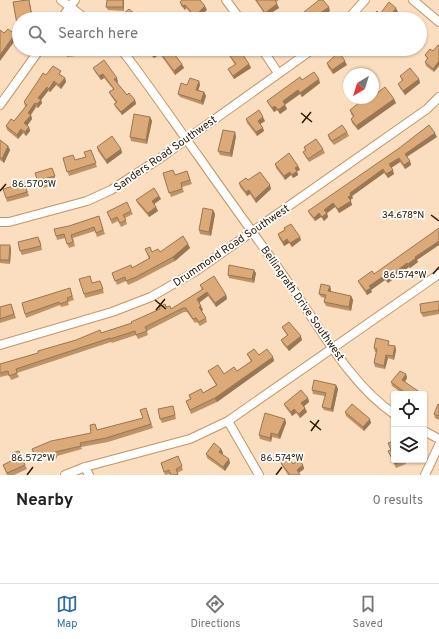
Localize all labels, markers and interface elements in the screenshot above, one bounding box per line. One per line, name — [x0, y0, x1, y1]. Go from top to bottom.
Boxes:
search box — [12, 12, 427, 56]
icon: search — [26, 23, 48, 45]
text: Search here — [58, 25, 138, 44]
north arrow — [343, 68, 379, 104]
street label: Sanders Road Southwest — [111, 113, 220, 195]
text: 86.570°W — [12, 178, 56, 191]
street label: Drummond Road Southwest — [171, 202, 293, 290]
text: 34.678°N — [382, 209, 424, 222]
street label: Bellingrath Drive Southwest — [257, 243, 347, 364]
text: 86.574°W — [383, 269, 427, 282]
map controls — [391, 391, 427, 463]
button: locate — [391, 391, 427, 427]
button: layers — [391, 427, 427, 463]
text: 86.572°W — [11, 452, 55, 465]
text: 86.574°W — [260, 452, 304, 465]
text: Nearby — [16, 490, 73, 512]
text: 0 results — [372, 493, 423, 509]
tab: Map — [56, 593, 78, 631]
tab: Directions — [190, 593, 240, 631]
tab: Saved — [353, 593, 383, 631]

